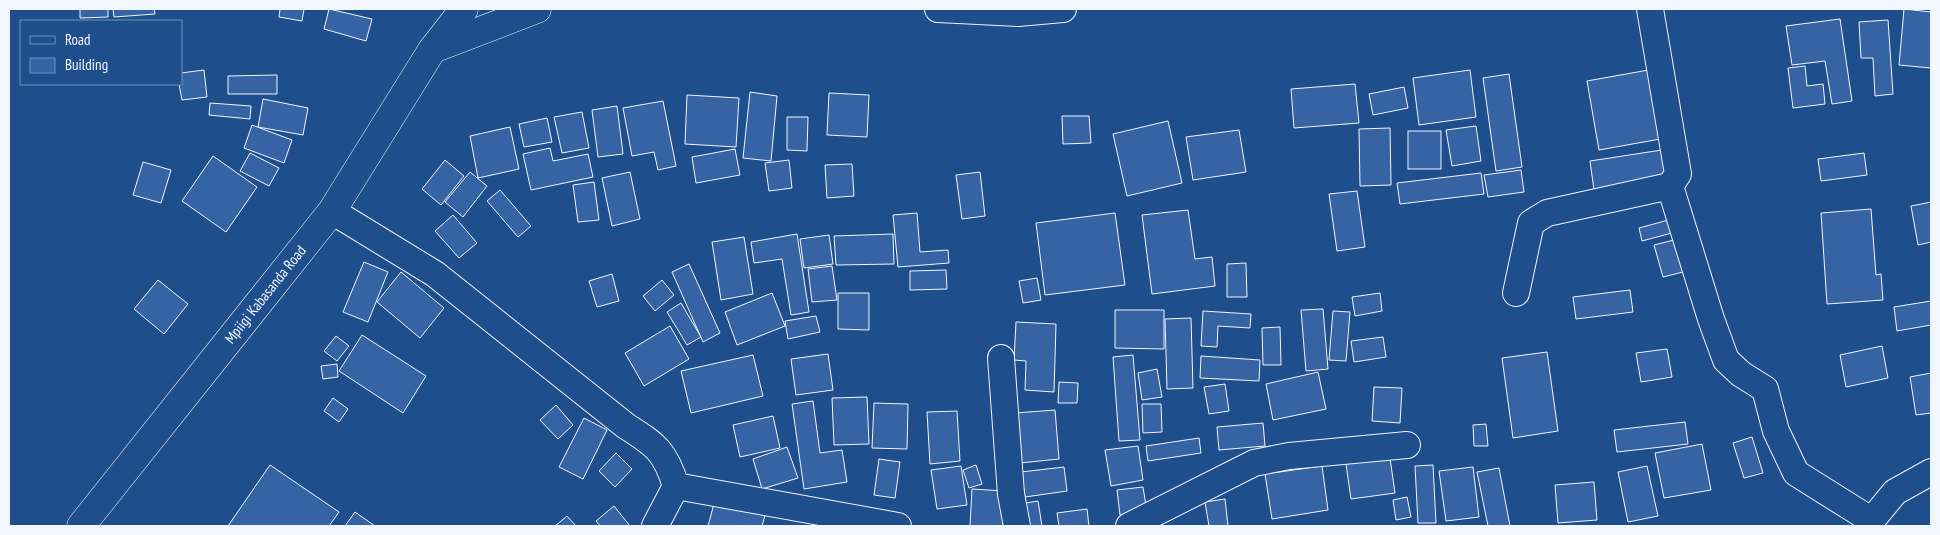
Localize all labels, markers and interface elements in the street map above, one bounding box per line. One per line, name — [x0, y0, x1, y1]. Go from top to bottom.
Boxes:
legend — [20, 20, 182, 85]
text: Road — [65, 30, 91, 49]
text: Building — [65, 55, 108, 74]
street label: Mpiigi Kabasanda Road — [220, 241, 310, 347]

